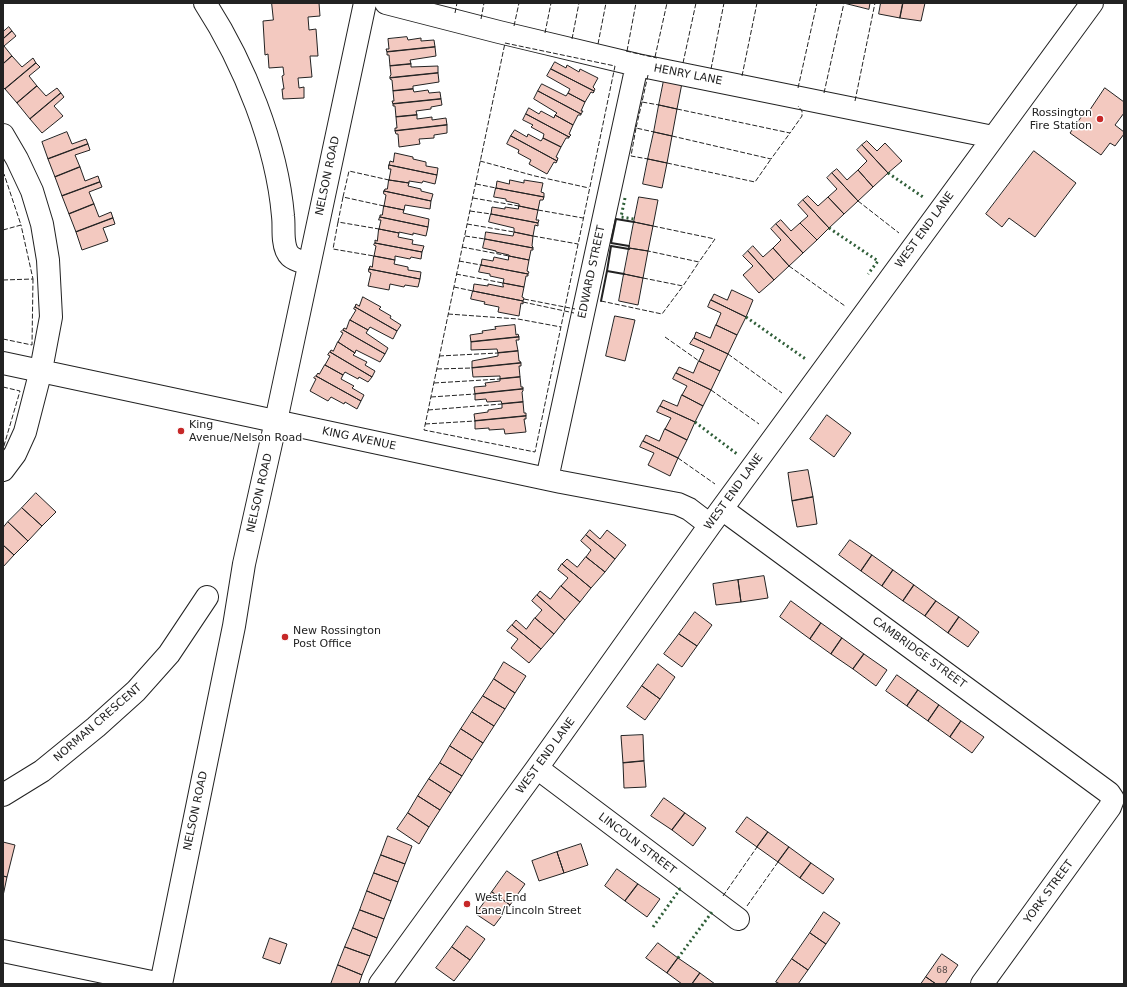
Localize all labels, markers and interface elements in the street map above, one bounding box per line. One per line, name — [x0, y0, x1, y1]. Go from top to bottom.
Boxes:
street label: HENRY LANE — [653, 62, 723, 88]
place label: Rossington Fire Station — [1030, 106, 1092, 132]
marker: Rossington Fire Station — [1095, 114, 1105, 124]
street label: NELSON ROAD — [313, 135, 343, 217]
street label: WEST END LANE — [893, 189, 957, 271]
street label: EDWARD STREET — [576, 224, 608, 320]
place label: King Avenue/Nelson Road — [189, 418, 302, 444]
street label: KING AVENUE — [321, 425, 397, 453]
marker: King Avenue/Nelson Road — [176, 426, 186, 436]
street label: WEST END LANE — [702, 451, 766, 533]
street label: NELSON ROAD — [244, 452, 276, 534]
street label: CAMBRIDGE STREET — [870, 615, 968, 691]
place label: New Rossington Post Office — [293, 624, 381, 650]
marker: New Rossington Post Office — [280, 632, 290, 642]
street label: NORMAN CRESCENT — [51, 681, 145, 765]
street label: WEST END LANE — [514, 715, 578, 797]
street label: NELSON ROAD — [181, 770, 211, 852]
street label: LINCOLN STREET — [596, 811, 678, 877]
street label: YORK STREET — [1022, 858, 1076, 926]
place label: West End Lane/Lincoln Street — [475, 891, 581, 917]
marker: West End Lane/Lincoln Street — [462, 899, 472, 909]
house number: 68 — [936, 966, 948, 976]

